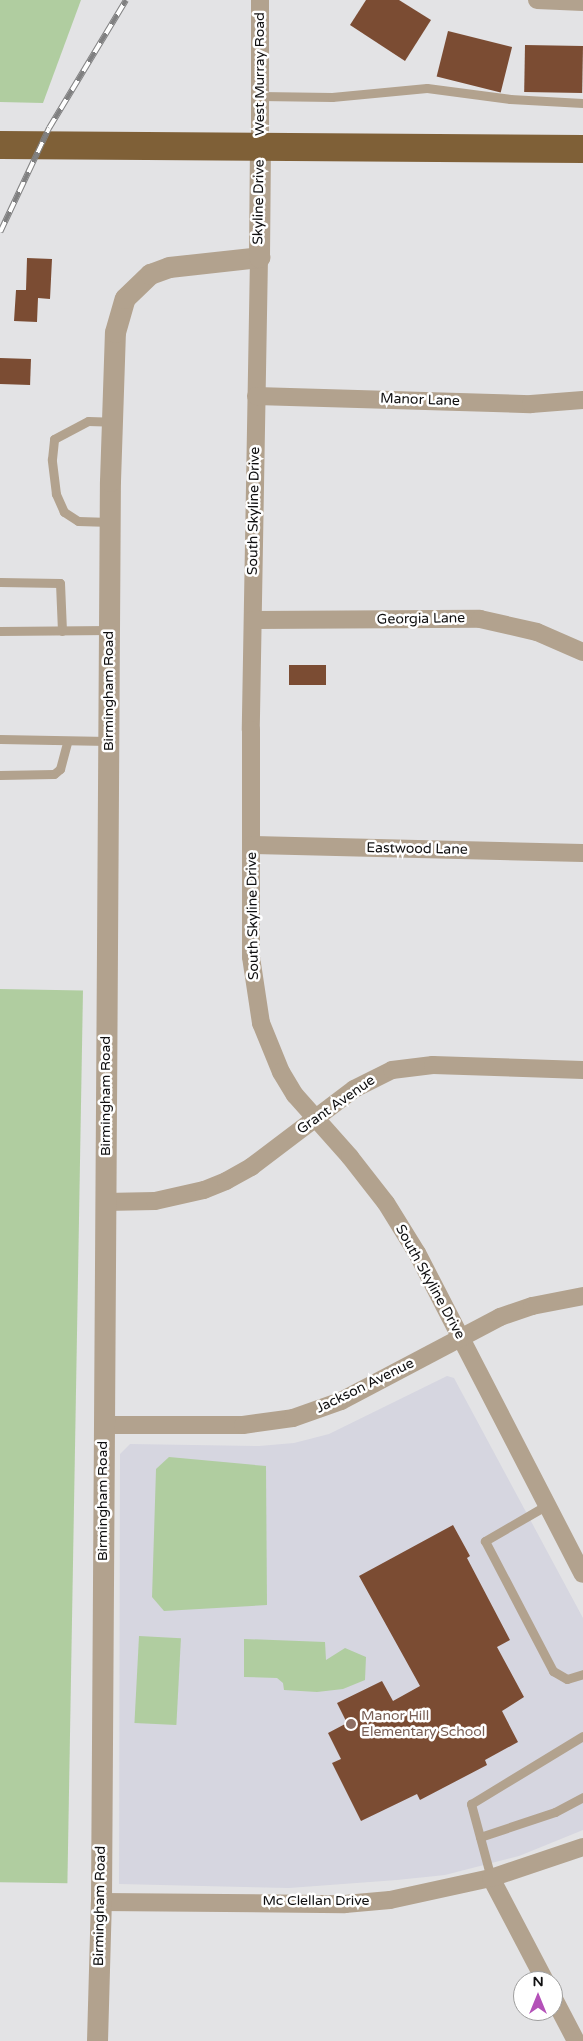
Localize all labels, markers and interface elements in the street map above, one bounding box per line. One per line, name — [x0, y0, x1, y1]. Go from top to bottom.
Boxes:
street label: West Murray Road — [252, 12, 268, 136]
street label: Skyline Drive — [250, 159, 268, 245]
street label: Manor Lane — [380, 390, 460, 410]
street label: South Skyline Drive — [244, 447, 264, 575]
street label: Georgia Lane — [377, 610, 465, 628]
street label: Birmingham Road — [101, 631, 117, 751]
street label: Eastwood Lane — [366, 840, 468, 858]
street label: South Skyline Drive — [243, 852, 263, 980]
street label: Birmingham Road — [98, 1036, 114, 1156]
street label: Grant Avenue — [294, 1072, 378, 1138]
street label: South Skyline Drive — [392, 1222, 468, 1342]
street label: Jackson Avenue — [313, 1355, 417, 1417]
street label: Birmingham Road — [95, 1441, 111, 1561]
place label: Manor Hill Elementary School — [361, 1708, 485, 1740]
marker: Manor Hill Elementary School — [345, 1718, 357, 1730]
street label: Birmingham Road — [91, 1846, 109, 1966]
street label: Mc Clellan Drive — [262, 1893, 370, 1909]
north arrow — [513, 1971, 563, 2021]
text: N — [532, 1973, 544, 1990]

